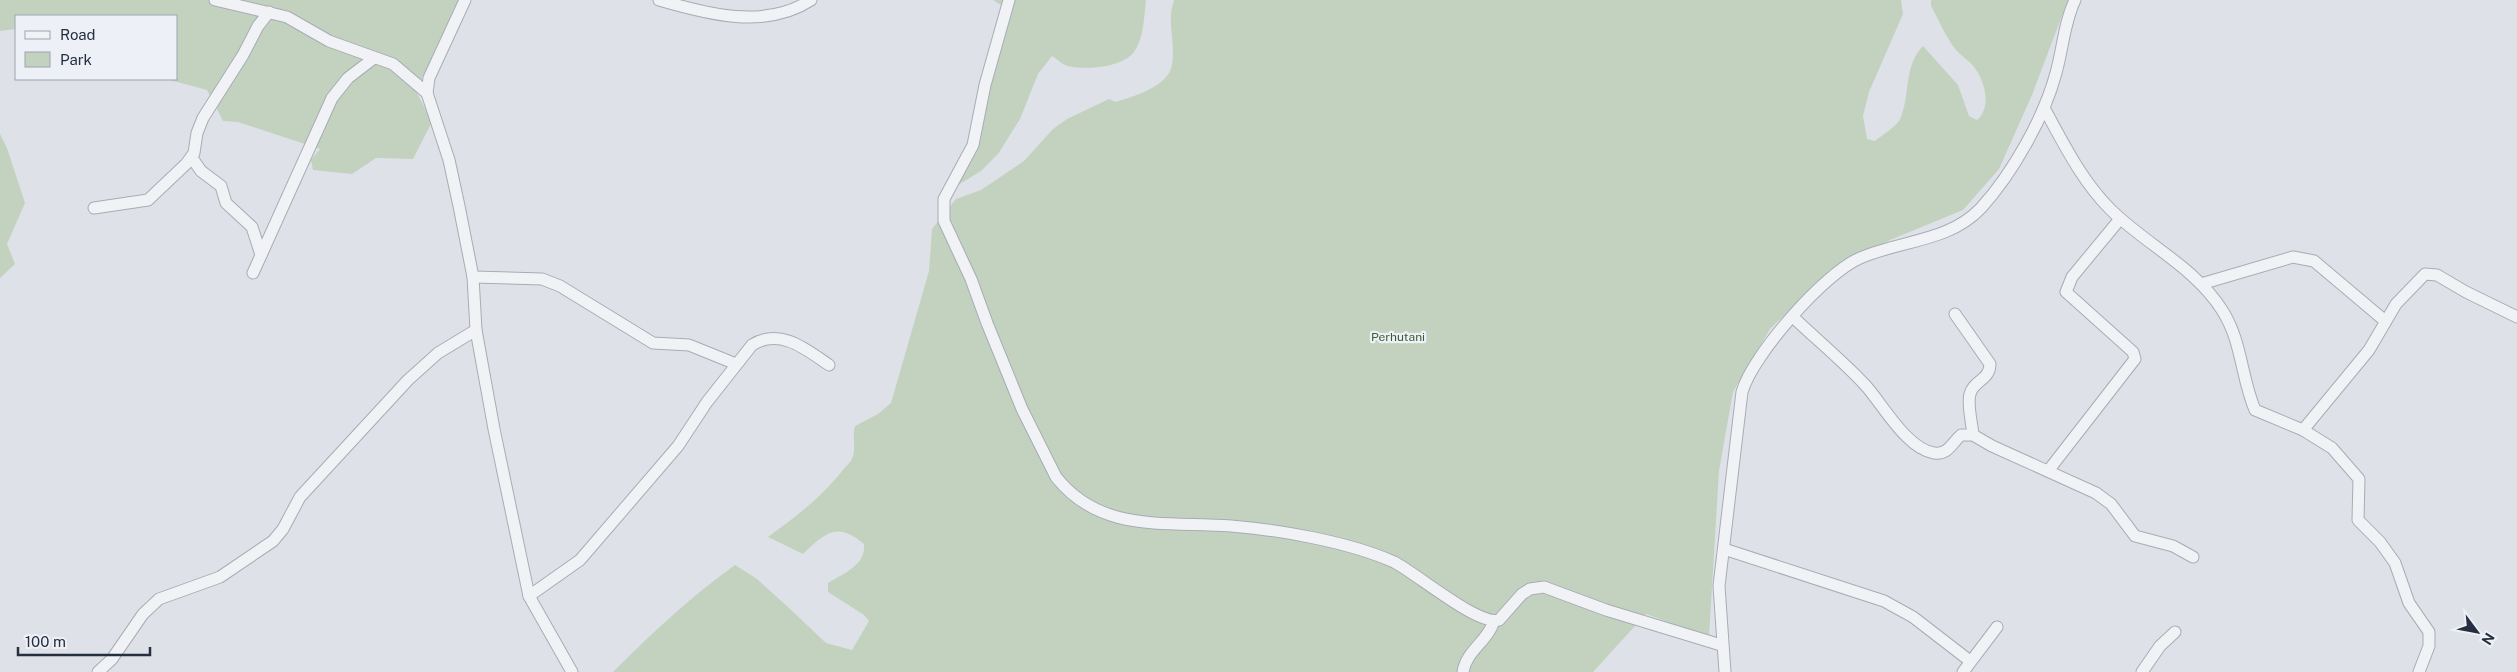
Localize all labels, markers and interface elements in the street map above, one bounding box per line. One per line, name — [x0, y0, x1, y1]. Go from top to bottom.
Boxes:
legend — [15, 15, 178, 80]
text: Road — [60, 26, 96, 43]
text: Park — [60, 51, 92, 68]
park label: Perhutani — [1371, 330, 1425, 344]
north arrow — [2452, 607, 2502, 657]
scale bar — [18, 624, 150, 656]
text: N — [2478, 630, 2498, 648]
text: 100 m — [25, 633, 66, 650]

